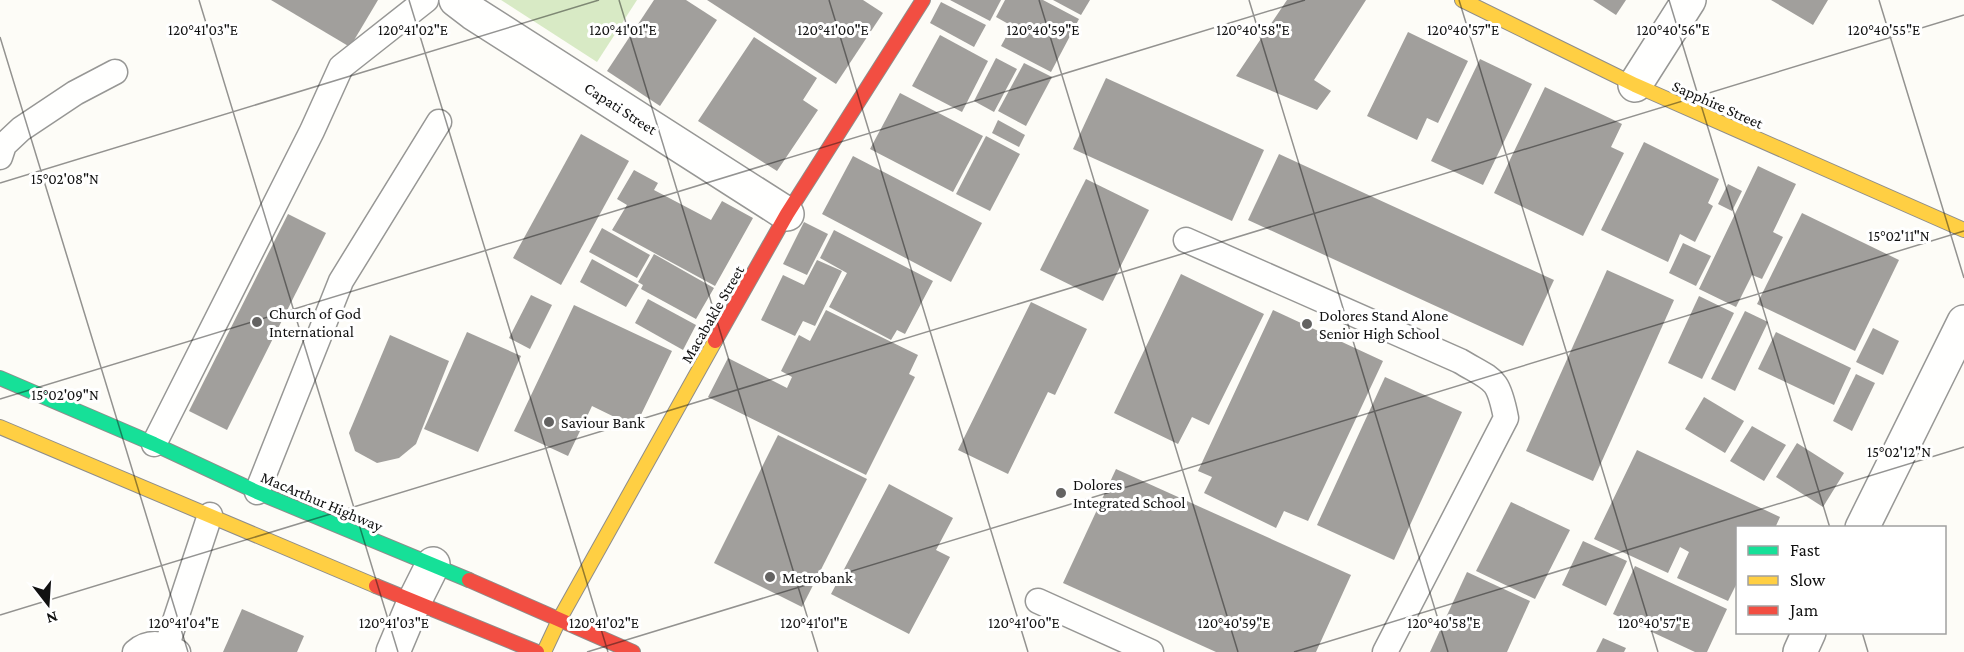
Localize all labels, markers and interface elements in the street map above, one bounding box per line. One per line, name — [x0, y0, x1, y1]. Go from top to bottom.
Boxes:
text: 120°41'03"E — [168, 22, 238, 38]
text: 120°41'02"E — [378, 22, 448, 38]
text: 120°41'01"E — [589, 22, 657, 38]
text: 120°41'00"E — [797, 22, 869, 38]
text: 120°40'59"E — [1007, 22, 1080, 38]
text: 120°40'58"E — [1216, 22, 1290, 38]
text: 120°40'57"E — [1427, 22, 1499, 38]
text: 120°40'56"E — [1636, 22, 1710, 38]
text: 120°40'55"E — [1848, 22, 1920, 38]
street label: Sapphire Street — [1669, 77, 1766, 133]
street label: Capati Street — [581, 79, 661, 139]
text: 15°02'08"N — [31, 171, 99, 187]
text: 15°02'11"N — [1868, 228, 1930, 244]
street label: Macabakle Street — [678, 262, 748, 366]
place label: Church of God International — [269, 305, 362, 340]
place label: Dolores Stand Alone Senior High School — [1319, 307, 1448, 343]
marker: Church of God International — [250, 315, 264, 329]
marker: Dolores Stand Alone Senior High School — [1300, 317, 1314, 331]
text: 15°02'09"N — [31, 387, 99, 403]
place label: Saviour Bank — [561, 414, 645, 431]
marker: Saviour Bank — [542, 415, 556, 429]
text: 15°02'12"N — [1867, 444, 1931, 460]
street label: MacArthur Highway — [258, 468, 386, 536]
place label: Dolores Integrated School — [1073, 476, 1186, 512]
marker: Dolores Integrated School — [1054, 486, 1068, 500]
legend — [1736, 526, 1946, 634]
text: Fast — [1790, 540, 1821, 560]
place label: Metrobank — [782, 569, 853, 586]
marker: Metrobank — [763, 570, 777, 584]
text: Slow — [1790, 570, 1826, 590]
north arrow — [18, 574, 78, 634]
text: Jam — [1788, 600, 1819, 620]
text: N — [44, 608, 60, 628]
text: 120°41'04"E — [149, 615, 219, 631]
text: 120°41'03"E — [359, 615, 429, 631]
text: 120°41'02"E — [569, 615, 639, 631]
text: 120°41'01"E — [780, 615, 848, 631]
text: 120°41'00"E — [988, 615, 1060, 631]
text: 120°40'59"E — [1198, 615, 1271, 631]
text: 120°40'58"E — [1407, 615, 1481, 631]
text: 120°40'57"E — [1618, 615, 1690, 631]

